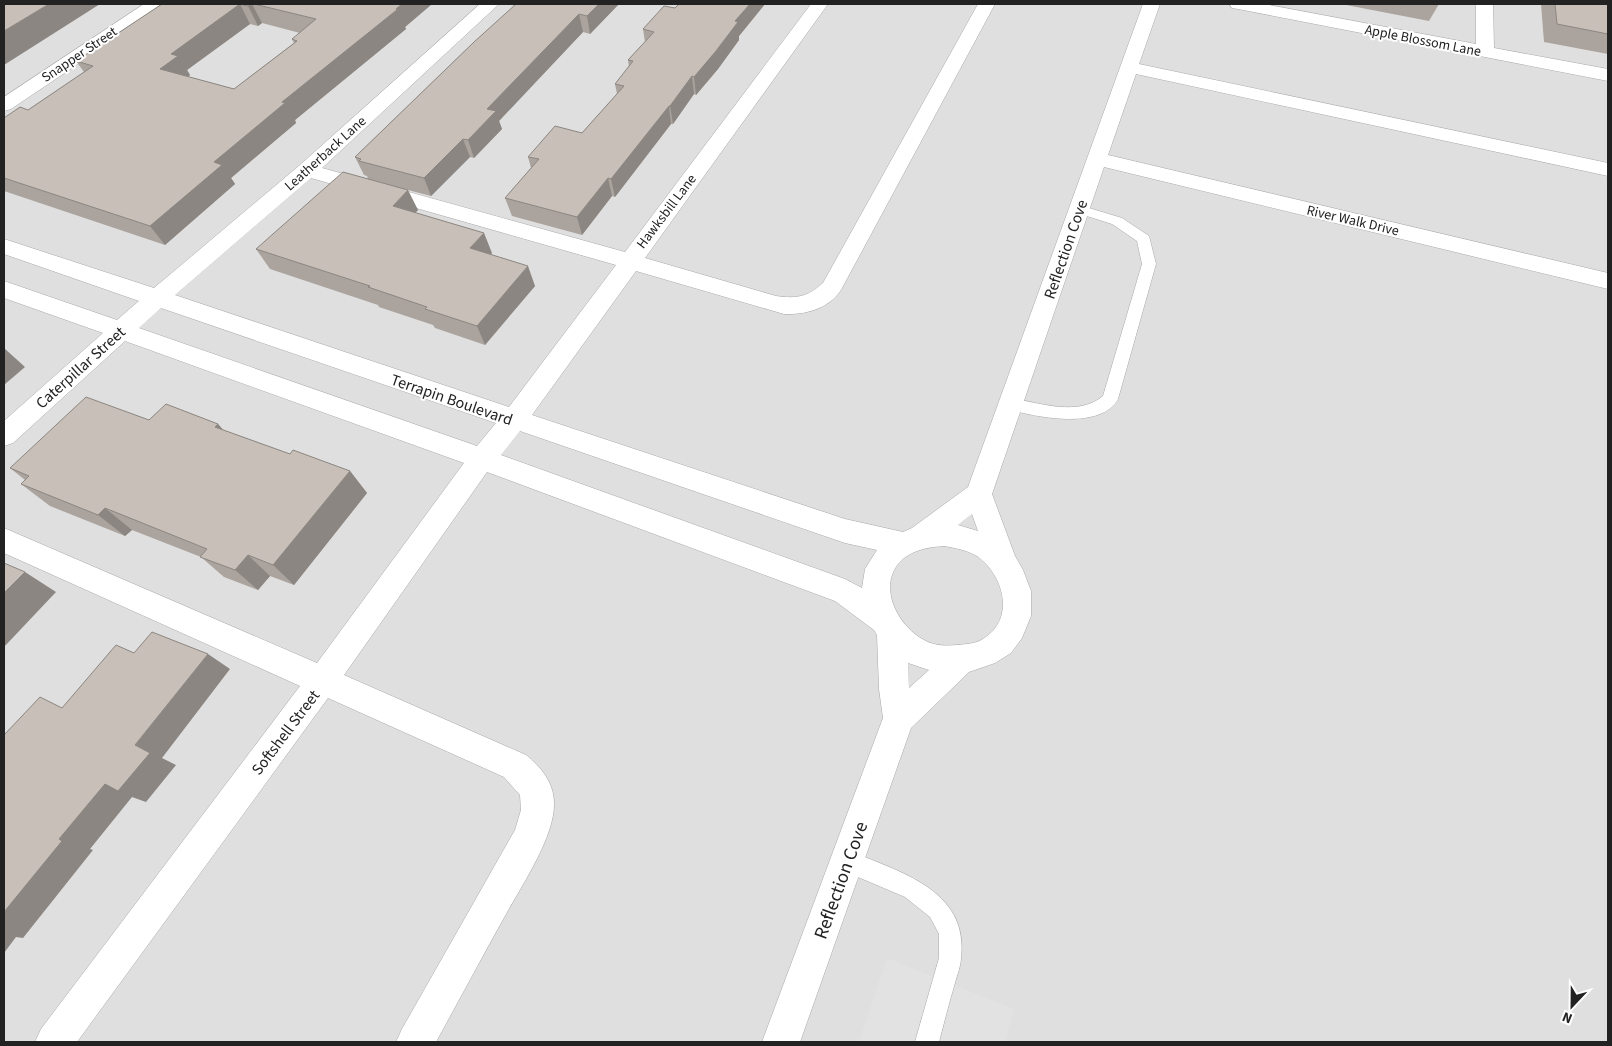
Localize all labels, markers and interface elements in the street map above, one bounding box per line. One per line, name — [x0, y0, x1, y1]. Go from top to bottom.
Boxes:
street label: Apple Blossom Lane — [1363, 20, 1483, 62]
street label: Snapper Street — [38, 22, 122, 88]
street label: Leatherback Lane — [280, 112, 371, 196]
street label: Hawksbill Lane — [632, 170, 701, 253]
street label: Reflection Cove — [1039, 197, 1093, 302]
street label: River Walk Drive — [1305, 201, 1401, 241]
street label: Caterpillar Street — [31, 321, 131, 414]
street label: Terrapin Boulevard — [388, 369, 515, 431]
street label: Softshell Street — [247, 685, 325, 780]
street label: Reflection Cove — [808, 818, 875, 943]
north arrow — [1547, 981, 1597, 1031]
text: N — [1559, 1006, 1576, 1028]

